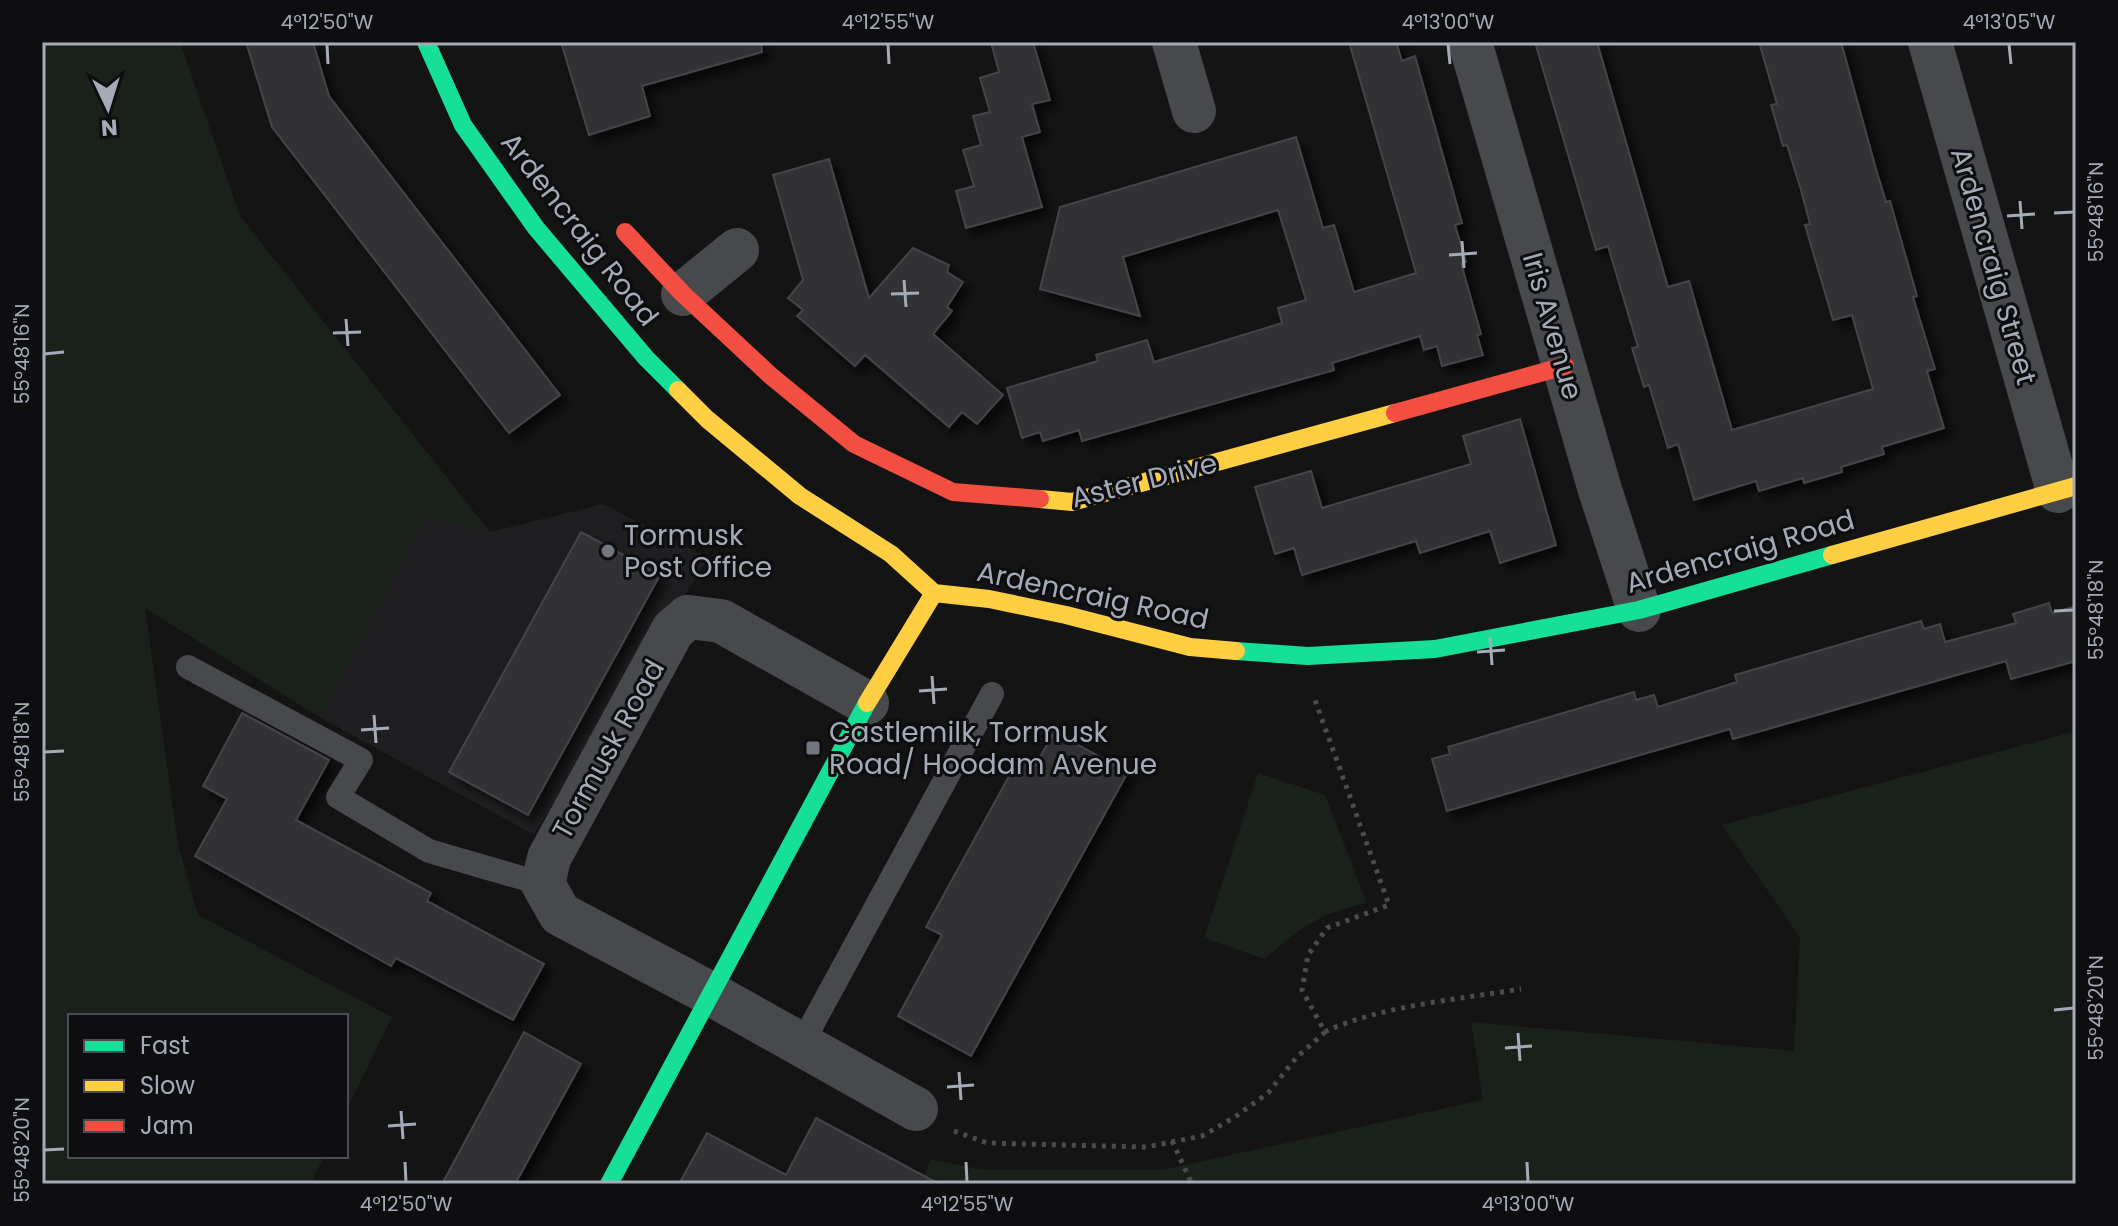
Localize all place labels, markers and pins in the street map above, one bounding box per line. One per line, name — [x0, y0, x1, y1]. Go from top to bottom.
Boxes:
place label: Tormusk Post Office — [624, 516, 772, 587]
marker: Tormusk Post Office — [599, 542, 617, 560]
place label: Castlemilk, Tormusk Road/ Hoodam Avenue — [829, 713, 1157, 784]
marker: Castlemilk, Tormusk Road/ Hoodam Avenue — [804, 739, 822, 757]

